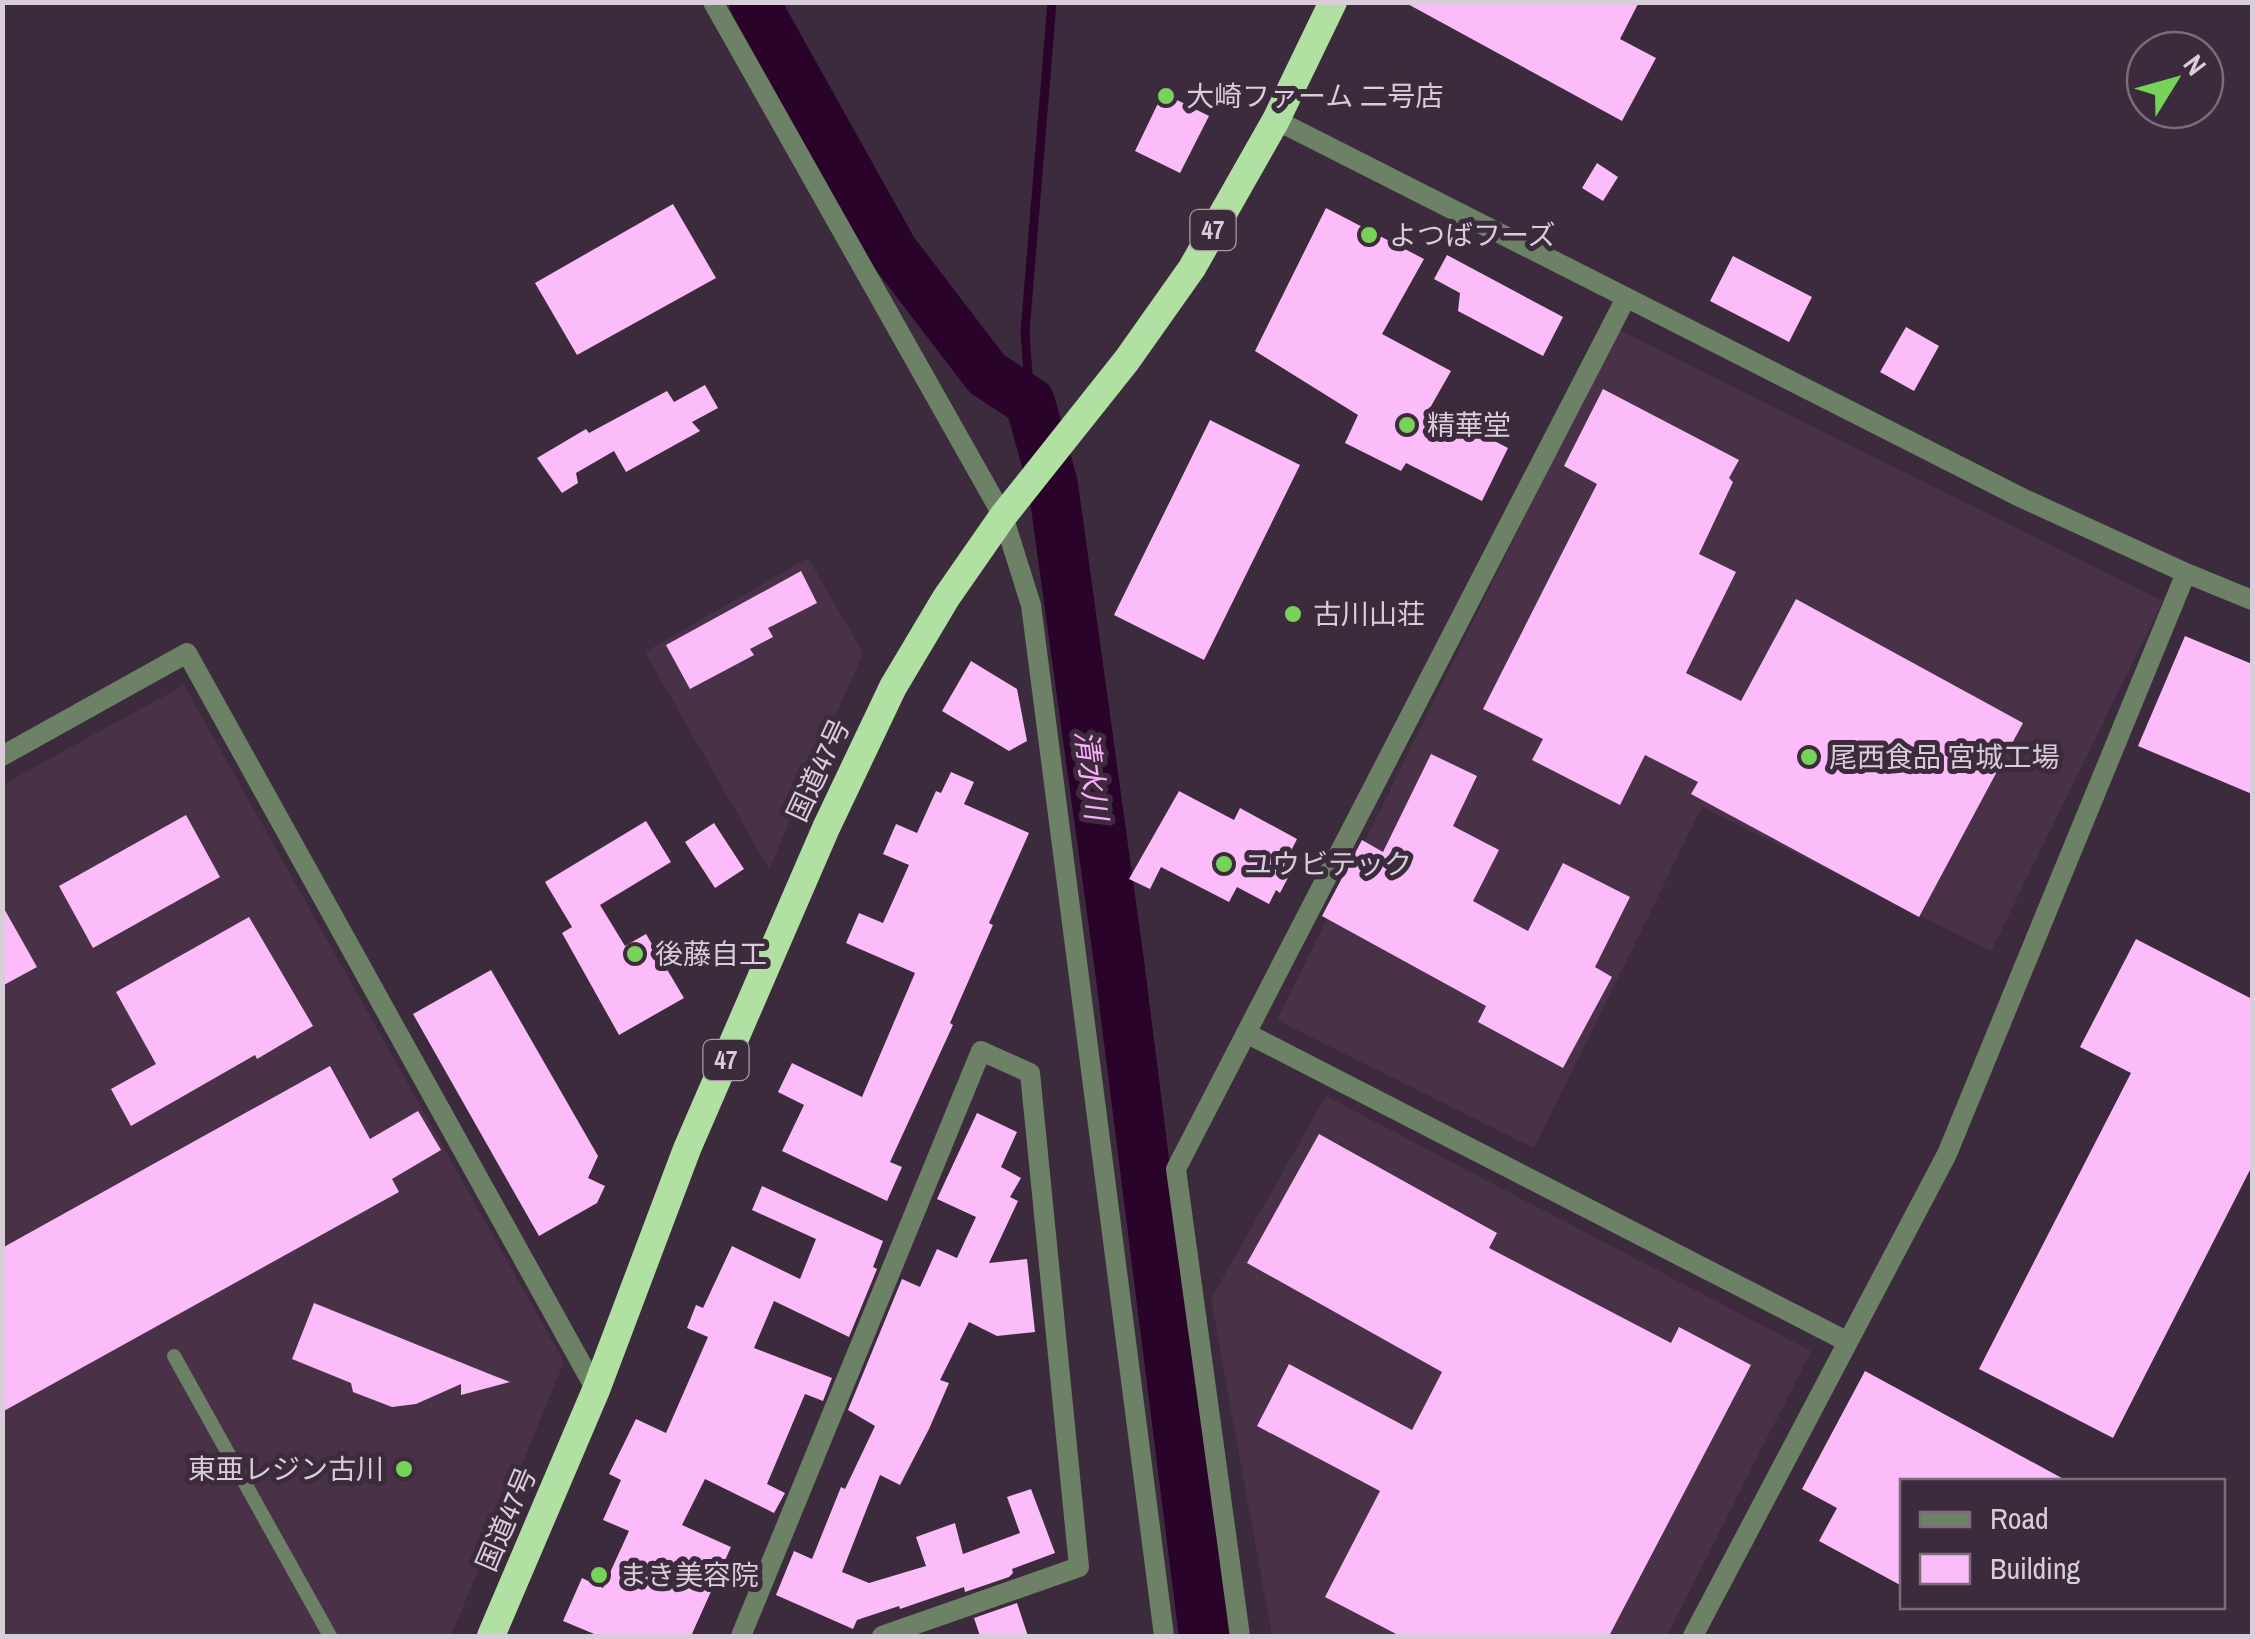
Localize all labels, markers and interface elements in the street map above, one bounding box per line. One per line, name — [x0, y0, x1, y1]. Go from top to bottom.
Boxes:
north arrow — [2125, 30, 2225, 130]
text: N — [2175, 47, 2215, 83]
place label: 大崎ファーム 二号店 — [1186, 77, 1444, 115]
marker: 大崎ファーム 二号店 — [1155, 85, 1177, 107]
road number: 47 — [1190, 210, 1236, 250]
place label: よつばフーズ — [1389, 216, 1556, 254]
marker: よつばフーズ — [1358, 224, 1380, 246]
place label: 精華堂 — [1427, 406, 1511, 444]
marker: 精華堂 — [1396, 414, 1418, 436]
place label: 古川山荘 — [1313, 595, 1425, 633]
marker: 古川山荘 — [1282, 603, 1304, 625]
street label: 国道47号 — [778, 712, 858, 828]
water label: 清水川 — [1067, 728, 1118, 825]
place label: 尾西食品 宮城工場 — [1829, 738, 2059, 776]
marker: 尾西食品 宮城工場 — [1798, 746, 1820, 768]
place label: ユウビテック — [1244, 845, 1412, 883]
marker: ユウビテック — [1213, 853, 1235, 875]
place label: 後藤自工 — [655, 935, 767, 973]
marker: 後藤自工 — [624, 943, 646, 965]
road number: 47 — [704, 1040, 748, 1080]
place label: 東亜レジン古川 — [188, 1450, 384, 1488]
marker: 東亜レジン古川 — [393, 1458, 415, 1480]
street label: 国道47号 — [467, 1461, 545, 1577]
legend — [1900, 1479, 2225, 1609]
text: Road — [1990, 1498, 2049, 1538]
text: Building — [1990, 1548, 2081, 1588]
place label: まき美容院 — [619, 1556, 759, 1594]
marker: まき美容院 — [588, 1564, 610, 1586]

